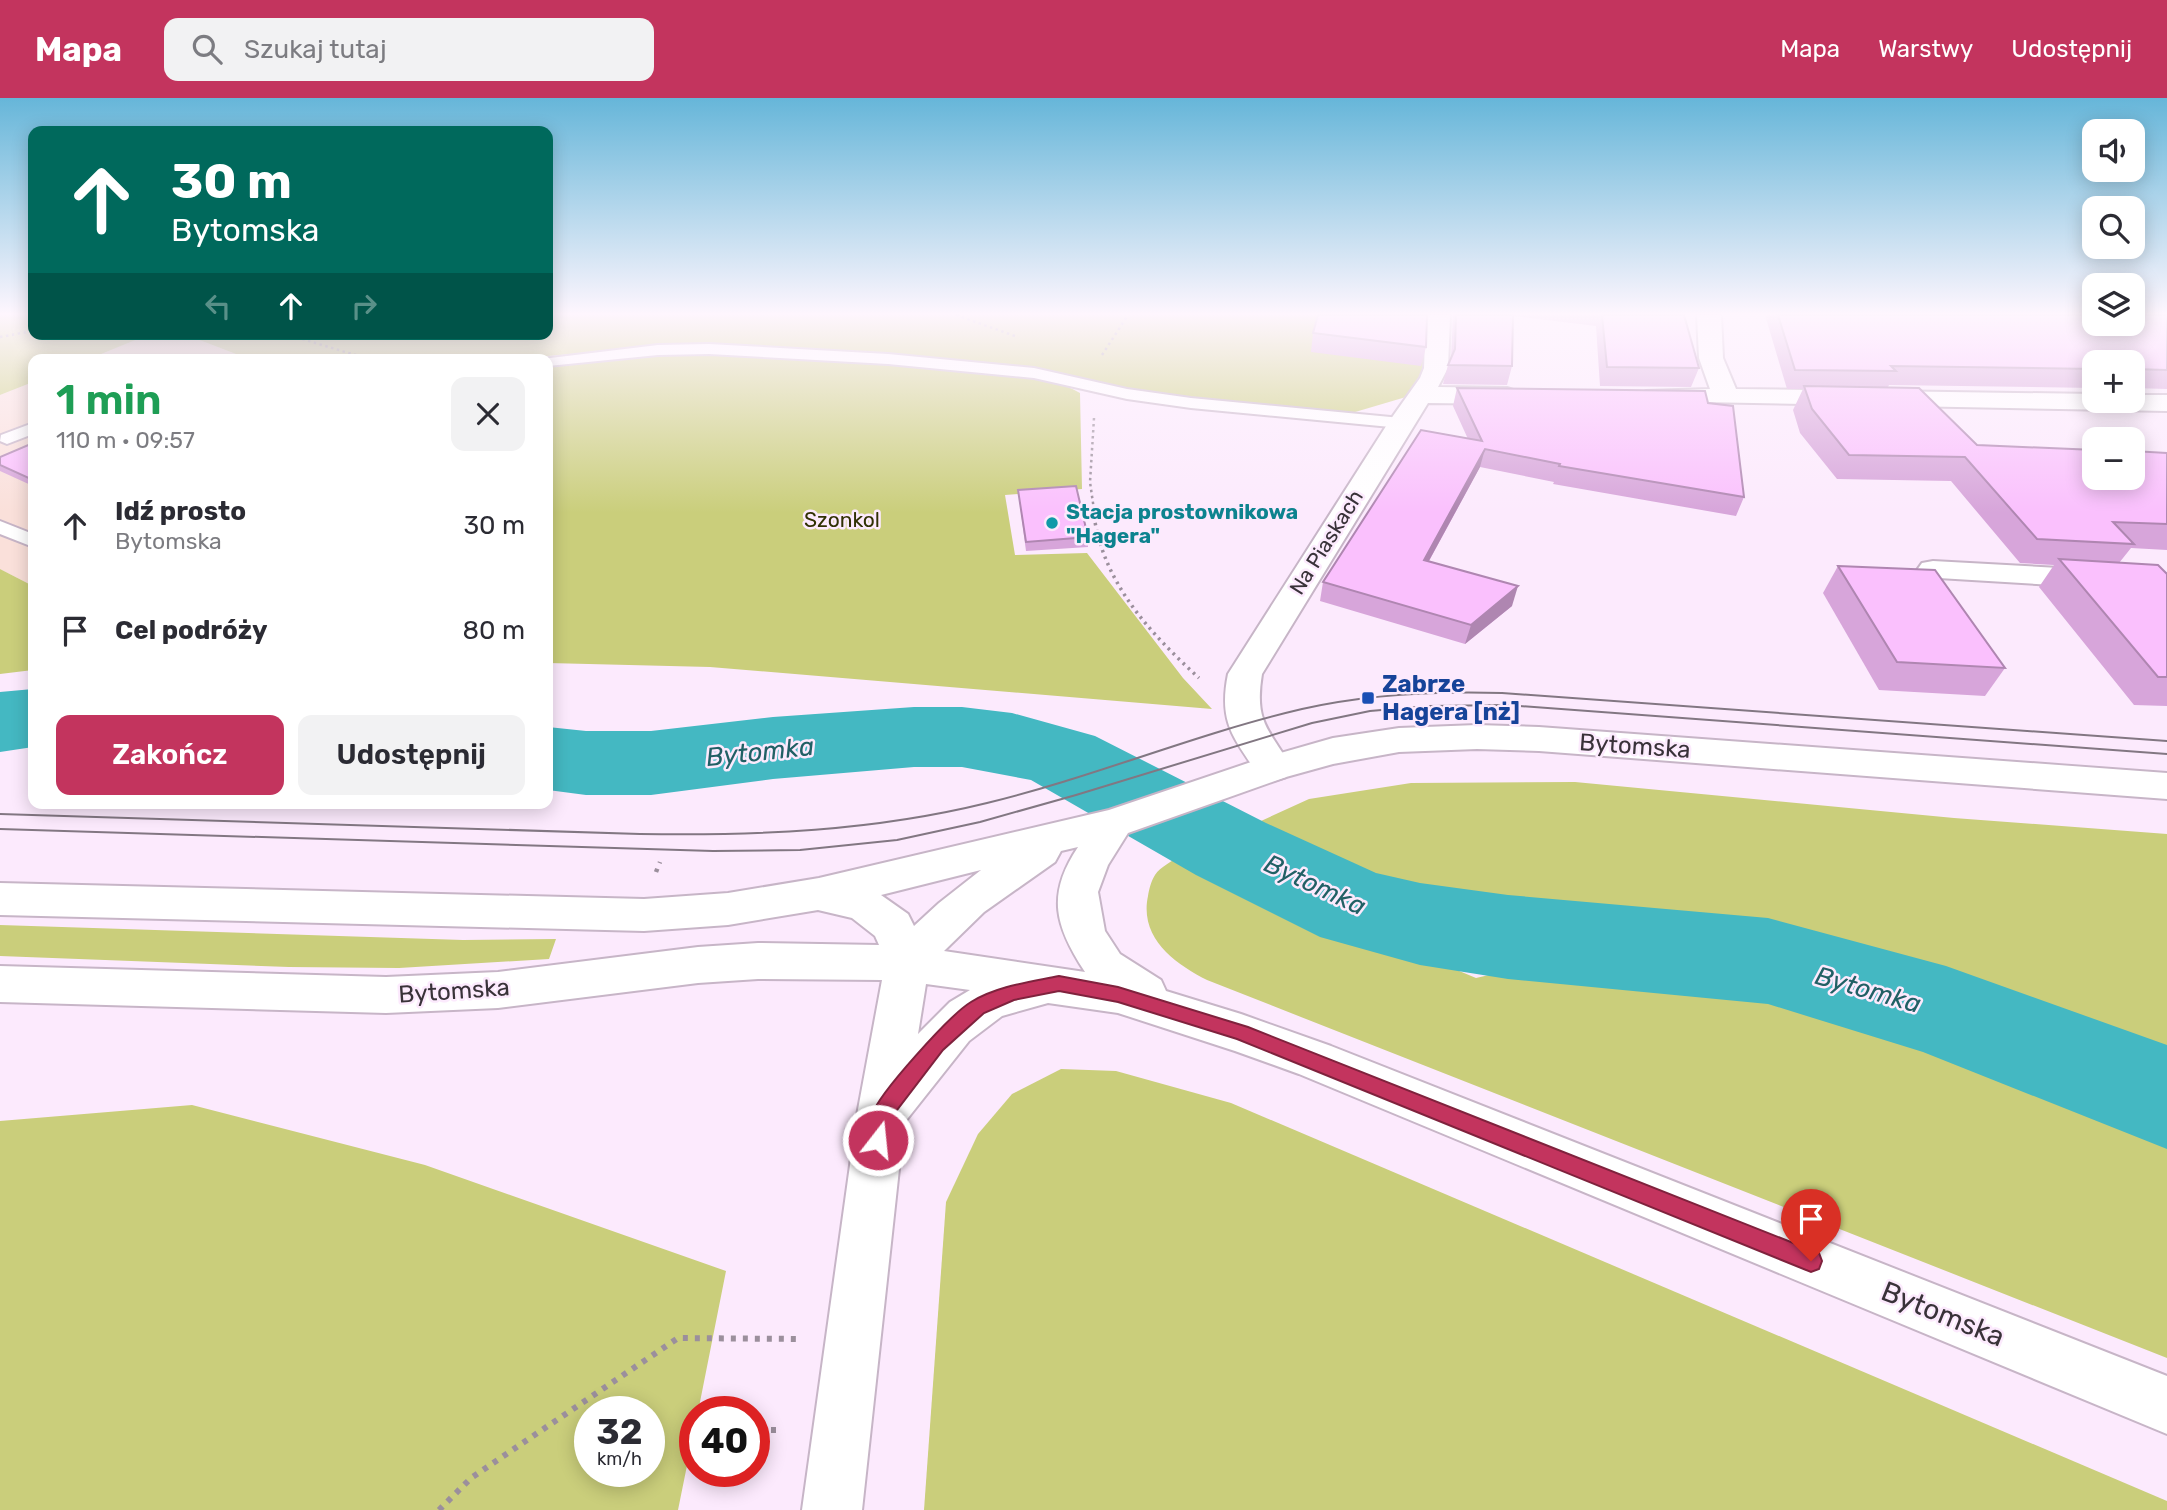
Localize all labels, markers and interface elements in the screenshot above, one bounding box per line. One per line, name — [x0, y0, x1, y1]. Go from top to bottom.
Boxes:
search box — [164, 18, 654, 81]
text: Mapa — [35, 30, 122, 69]
icon: search — [188, 30, 226, 68]
text: Szukaj tutaj — [244, 34, 387, 65]
text: Mapa — [1780, 35, 1840, 63]
text: Warstwy — [1878, 35, 1973, 63]
text: Udostępnij — [2011, 35, 2132, 63]
map controls — [2082, 119, 2145, 490]
button: sound — [2082, 119, 2145, 182]
text: 30 m — [171, 152, 292, 210]
icon: ahead — [56, 154, 147, 245]
button: search — [2082, 196, 2145, 259]
text: Bytomska — [171, 211, 320, 249]
button: layers — [2082, 273, 2145, 336]
icon: left — [199, 287, 237, 325]
icon: ahead — [272, 287, 310, 325]
icon: right — [345, 287, 383, 325]
button: + — [2082, 350, 2145, 413]
text: 1 min — [56, 375, 162, 425]
button: close — [451, 377, 525, 451]
text: 110 m · 09:57 — [56, 426, 195, 454]
button: − — [2082, 427, 2145, 490]
street label: Na Piaskach — [1284, 485, 1368, 599]
text: Idź prosto — [115, 496, 246, 527]
place label: Stacja prostownikowa "Hagera" — [1066, 499, 1298, 548]
icon: ahead — [56, 507, 94, 545]
park label: Szonkol — [804, 507, 880, 532]
text: 30 m — [463, 510, 525, 541]
marker: Stacja prostownikowa "Hagera" — [1044, 515, 1060, 531]
text: Bytomska — [115, 527, 222, 555]
icon: arrive — [56, 612, 94, 650]
text: Cel podróży — [115, 615, 268, 646]
text: 80 m — [462, 615, 525, 646]
place label: Zabrze Hagera [nż] — [1382, 670, 1520, 726]
marker: Zabrze Hagera [nż] — [1360, 690, 1376, 706]
button: Zakończ — [56, 715, 284, 795]
button: Udostępnij — [298, 715, 525, 795]
street label: Bytomska — [1578, 728, 1692, 764]
water label: Bytomka — [704, 731, 816, 773]
water label: Bytomka — [1259, 848, 1371, 922]
water label: Bytomka — [1812, 960, 1924, 1020]
street label: Bytomska — [397, 973, 511, 1009]
position arrow — [841, 1103, 915, 1177]
pin — [1781, 1189, 1841, 1261]
icon: arrive — [1792, 1200, 1830, 1238]
street label: Bytomska — [1877, 1274, 2009, 1354]
speed limit sign: 40 — [679, 1396, 770, 1487]
text: 32 — [597, 1411, 642, 1453]
text: km/h — [597, 1448, 642, 1470]

